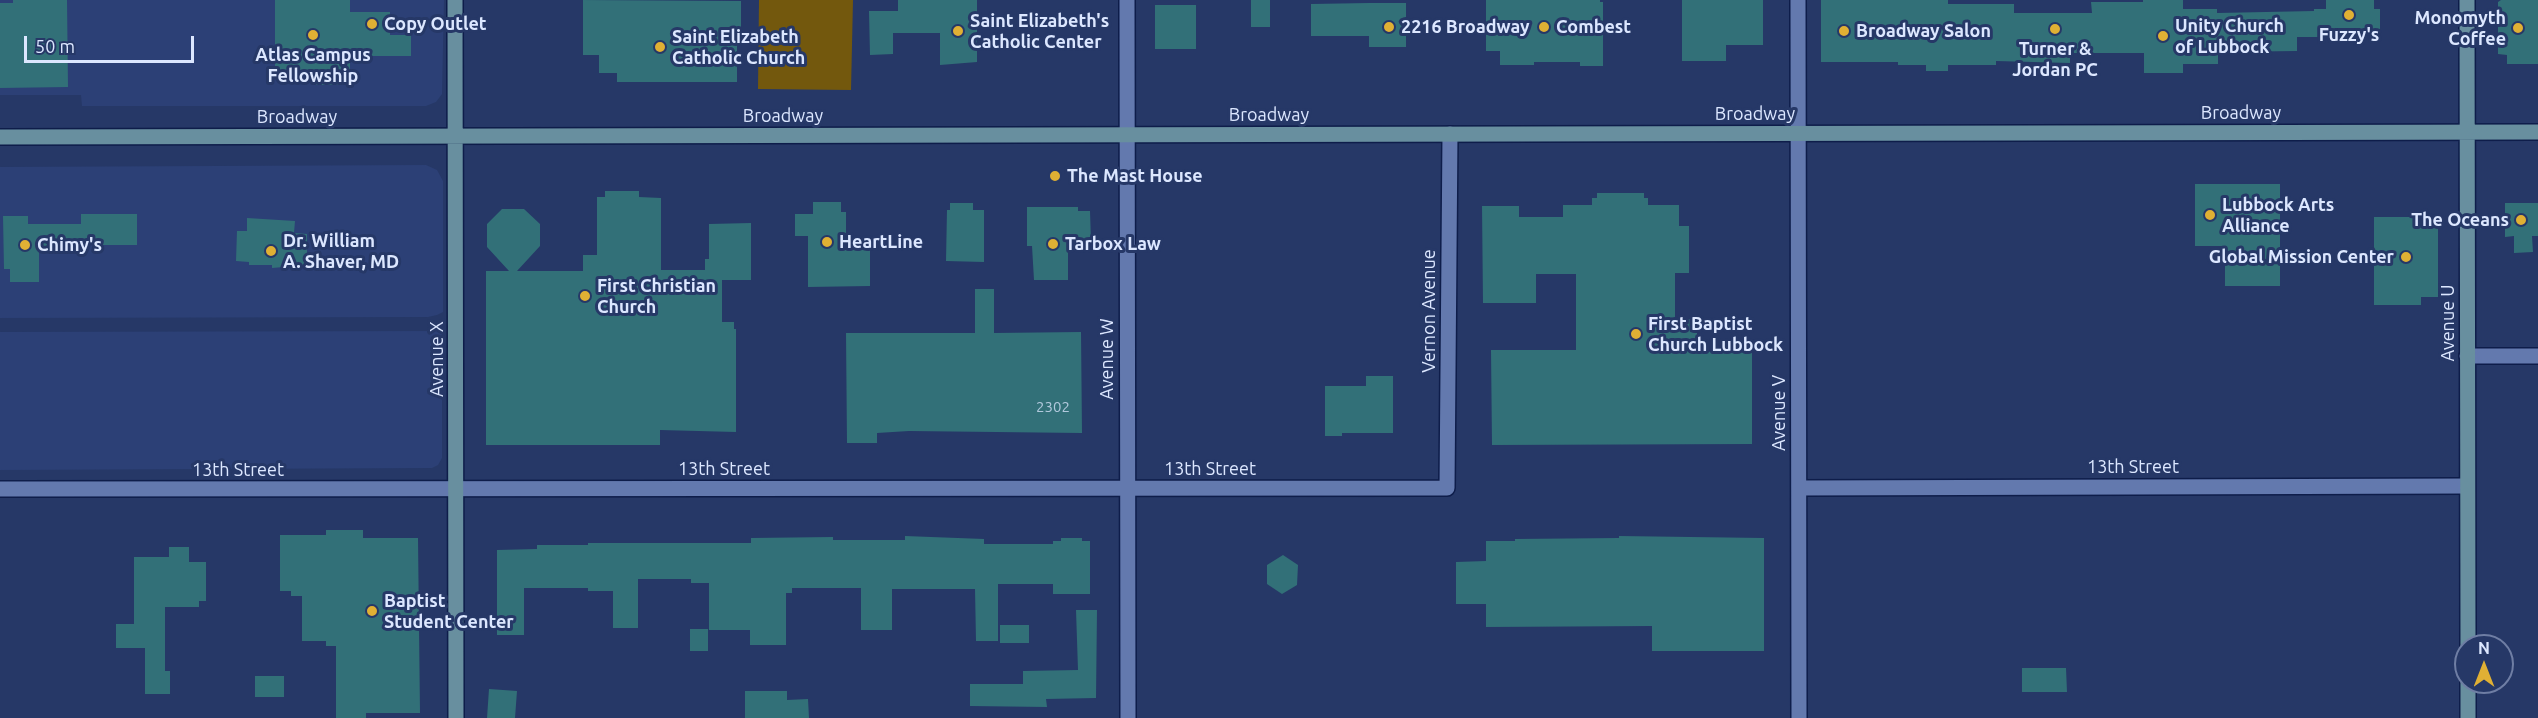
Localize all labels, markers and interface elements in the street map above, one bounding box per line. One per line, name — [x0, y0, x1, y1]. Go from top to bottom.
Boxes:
place label: Monomyth Coffee — [2414, 7, 2506, 50]
marker: Fuzzy's — [2342, 8, 2356, 22]
place label: Saint Elizabeth's Catholic Center — [970, 10, 1109, 52]
place label: Copy Outlet — [384, 13, 487, 35]
place label: Unity Church of Lubbock — [2175, 15, 2284, 57]
place label: 2216 Broadway — [1401, 16, 1530, 38]
place label: Combest — [1556, 16, 1631, 38]
marker: Copy Outlet — [365, 17, 379, 31]
marker: 2216 Broadway — [1382, 20, 1396, 34]
marker: Combest — [1537, 20, 1551, 34]
place label: Broadway Salon — [1856, 20, 1991, 42]
marker: Monomyth Coffee — [2511, 21, 2525, 35]
marker: Turner & Jordan PC — [2048, 22, 2062, 36]
scale bar — [27, 24, 196, 62]
marker: Saint Elizabeth's Catholic Center — [951, 24, 965, 38]
marker: Broadway Salon — [1837, 24, 1851, 38]
place label: Fuzzy's — [2319, 24, 2379, 46]
place label: Saint Elizabeth Catholic Church — [672, 26, 805, 68]
marker: Atlas Campus Fellowship — [306, 28, 320, 42]
marker: Unity Church of Lubbock — [2156, 29, 2170, 43]
text: 50 m — [35, 36, 75, 56]
place label: Turner & Jordan PC — [2012, 38, 2098, 80]
marker: Saint Elizabeth Catholic Church — [653, 40, 667, 54]
place label: Atlas Campus Fellowship — [255, 44, 371, 86]
street label: Broadway — [2201, 102, 2281, 124]
street label: Broadway — [1715, 103, 1795, 125]
street label: Broadway — [1229, 104, 1309, 126]
street label: Broadway — [743, 105, 823, 127]
street label: Broadway — [257, 106, 337, 128]
place label: The Mast House — [1067, 165, 1203, 187]
marker: The Mast House — [1048, 169, 1062, 183]
place label: Lubbock Arts Alliance — [2222, 194, 2334, 236]
marker: Lubbock Arts Alliance — [2203, 208, 2217, 222]
place label: The Oceans — [2411, 209, 2509, 231]
marker: The Oceans — [2514, 213, 2528, 227]
place label: Dr. William A. Shaver, MD — [283, 230, 399, 272]
place label: HeartLine — [839, 231, 923, 253]
place label: Tarbox Law — [1065, 233, 1161, 255]
place label: Chimy's — [37, 234, 102, 256]
marker: HeartLine — [820, 235, 834, 249]
marker: Tarbox Law — [1046, 237, 1060, 251]
marker: Chimy's — [18, 238, 32, 252]
marker: Dr. William A. Shaver, MD — [264, 244, 278, 258]
place label: Global Mission Center — [2209, 246, 2394, 268]
street label: Vernon Avenue — [1418, 249, 1440, 373]
marker: Global Mission Center — [2399, 250, 2413, 264]
place label: First Christian Church — [597, 275, 716, 318]
street label: Avenue U — [2437, 284, 2459, 362]
marker: First Christian Church — [578, 289, 592, 303]
place label: First Baptist Church Lubbock — [1648, 313, 1783, 356]
street label: Avenue W — [1096, 318, 1118, 400]
street label: Avenue X — [426, 321, 448, 397]
marker: First Baptist Church Lubbock — [1629, 327, 1643, 341]
street label: Avenue V — [1768, 375, 1790, 451]
house number: 2302 — [1036, 398, 1070, 416]
street label: 13th Street — [2087, 456, 2179, 478]
street label: 13th Street — [678, 458, 770, 480]
street label: 13th Street — [1164, 458, 1256, 480]
street label: 13th Street — [192, 459, 284, 481]
place label: Baptist Student Center — [384, 590, 514, 632]
marker: Baptist Student Center — [365, 604, 379, 618]
north arrow — [2454, 634, 2514, 694]
text: N — [2478, 639, 2490, 657]

